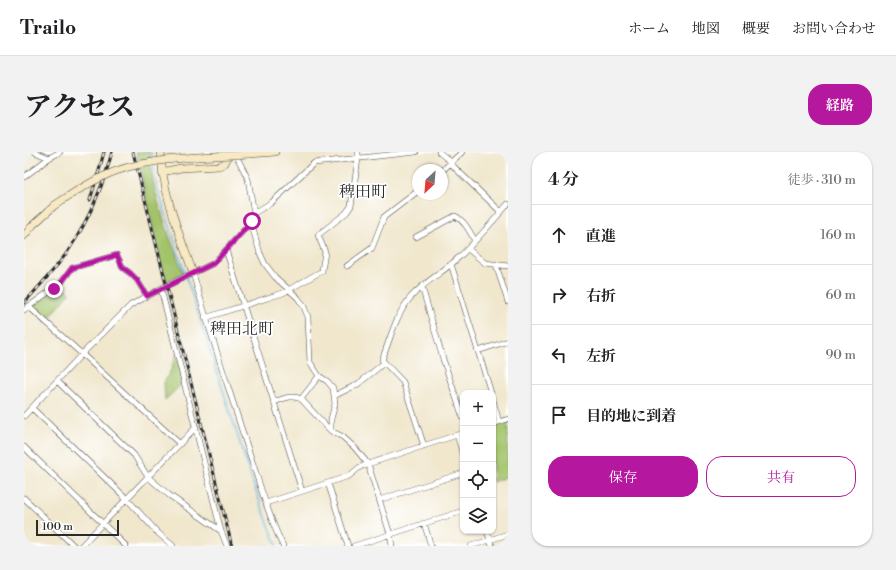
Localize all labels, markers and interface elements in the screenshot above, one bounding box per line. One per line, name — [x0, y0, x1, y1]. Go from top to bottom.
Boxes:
text: Trailo — [20, 16, 76, 40]
text: ホーム — [628, 20, 670, 38]
text: 地図 — [692, 20, 720, 38]
text: 概要 — [742, 20, 770, 38]
text: お問い合わせ — [792, 20, 876, 38]
button: 経路 — [808, 84, 872, 125]
text: アクセス — [24, 90, 135, 125]
north arrow — [412, 164, 448, 200]
text: 4 分 — [548, 169, 579, 191]
text: 徒歩 · 310 m — [788, 172, 856, 188]
district label: 稗田町 — [339, 182, 387, 202]
route start — [243, 212, 261, 230]
icon: ahead — [548, 224, 570, 246]
text: 直進 — [586, 227, 616, 246]
text: 160 m — [820, 227, 856, 243]
route end — [45, 280, 63, 298]
icon: right — [548, 284, 570, 306]
text: 右折 — [586, 287, 616, 306]
text: 60 m — [825, 287, 856, 303]
district label: 稗田北町 — [210, 319, 274, 339]
icon: left — [548, 344, 570, 366]
text: 左折 — [586, 347, 616, 366]
text: 90 m — [825, 347, 856, 363]
map controls — [460, 390, 496, 534]
button: + — [460, 390, 496, 426]
icon: arrive — [548, 404, 570, 426]
text: 目的地に到着 — [586, 407, 676, 426]
button: − — [460, 426, 496, 462]
button: 保存 — [548, 456, 698, 497]
button: 共有 — [706, 456, 856, 497]
button: locate — [460, 462, 496, 498]
button: layers — [460, 498, 496, 534]
scale bar — [36, 518, 119, 537]
text: 100 m — [42, 520, 73, 534]

